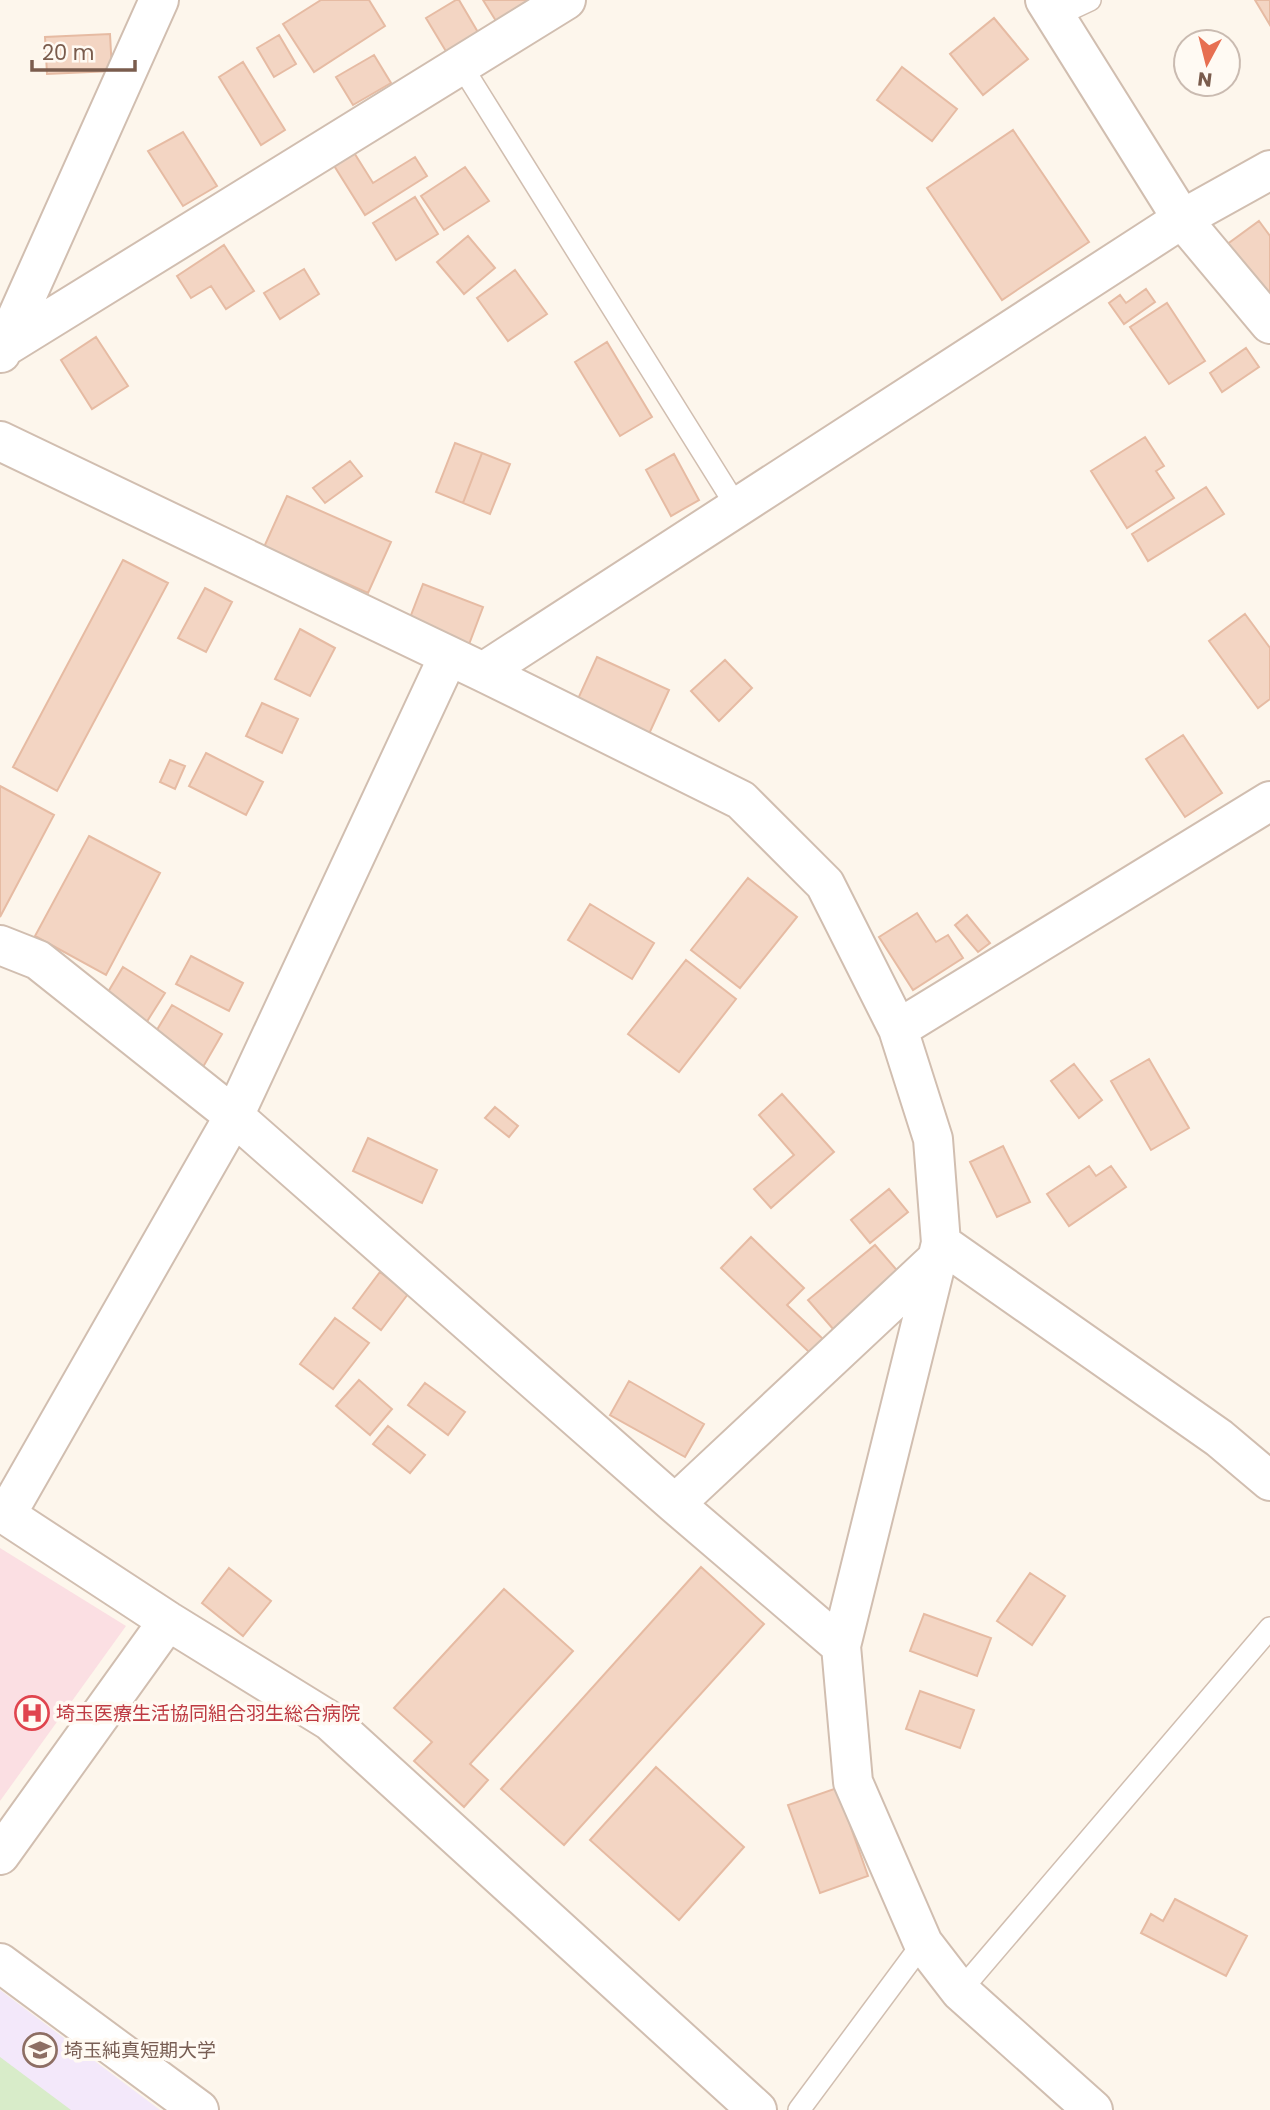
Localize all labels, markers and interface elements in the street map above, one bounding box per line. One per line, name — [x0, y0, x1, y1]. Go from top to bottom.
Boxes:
scale bar — [32, 28, 135, 72]
north arrow — [1172, 28, 1242, 98]
text: 20 m — [42, 38, 95, 67]
text: N — [1196, 65, 1214, 94]
hospital icon: 埼玉医療生活協同組合羽生総合病院 — [13, 1694, 51, 1732]
place label: 埼玉医療生活協同組合羽生総合病院 — [56, 1700, 360, 1727]
school or university icon: 埼玉純真短期大学 — [21, 2031, 59, 2069]
place label: 埼玉純真短期大学 — [64, 2037, 216, 2064]

